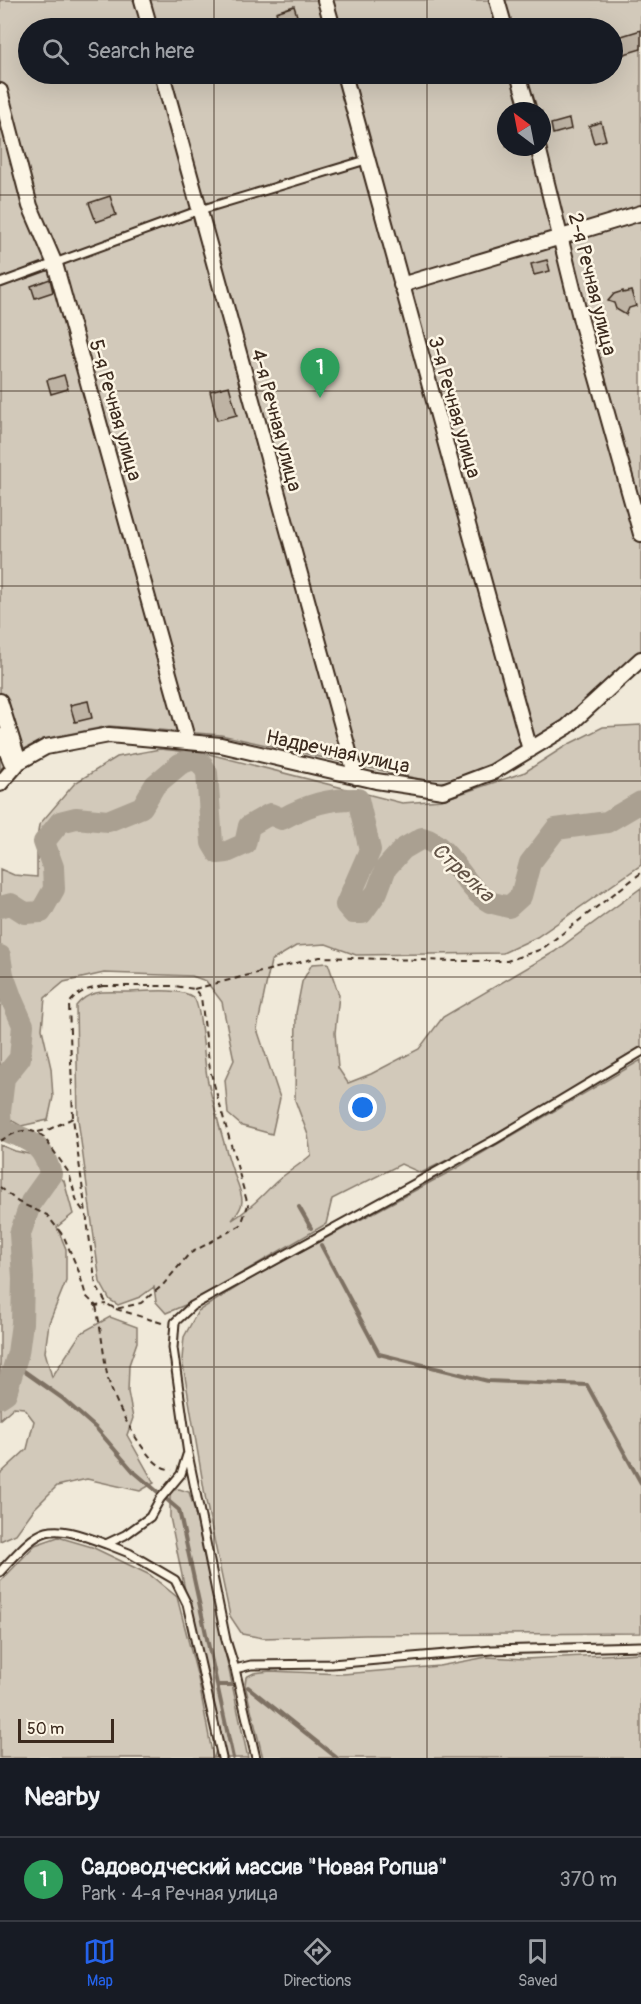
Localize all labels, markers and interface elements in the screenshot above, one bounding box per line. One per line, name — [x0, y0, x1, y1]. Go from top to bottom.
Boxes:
search box — [18, 18, 623, 84]
icon: search — [39, 35, 72, 68]
text: Search here — [87, 37, 194, 65]
north arrow — [497, 102, 551, 156]
street label: 2-я Речная улица — [563, 210, 622, 358]
street label: 3-я Речная улица — [422, 333, 487, 481]
street label: 5-я Речная улица — [83, 337, 148, 484]
street label: 4-я Речная улица — [245, 346, 308, 494]
pin: 1 — [300, 348, 340, 398]
street label: Надречная улица — [264, 724, 412, 779]
water label: Стрелка — [426, 837, 500, 909]
your location — [348, 1093, 377, 1122]
scale bar — [18, 1716, 114, 1744]
text: 50 m — [27, 1719, 64, 1739]
text: Nearby — [24, 1781, 100, 1813]
text: Садоводческий массив "Новая Ропша" — [81, 1853, 447, 1881]
text: 1 — [40, 1867, 47, 1892]
text: 370 m — [560, 1867, 617, 1892]
text: Park · 4-я Речная улица — [81, 1881, 278, 1906]
tab: Map — [83, 1935, 116, 1991]
tab: Directions — [283, 1935, 351, 1991]
tab: Saved — [518, 1935, 558, 1991]

